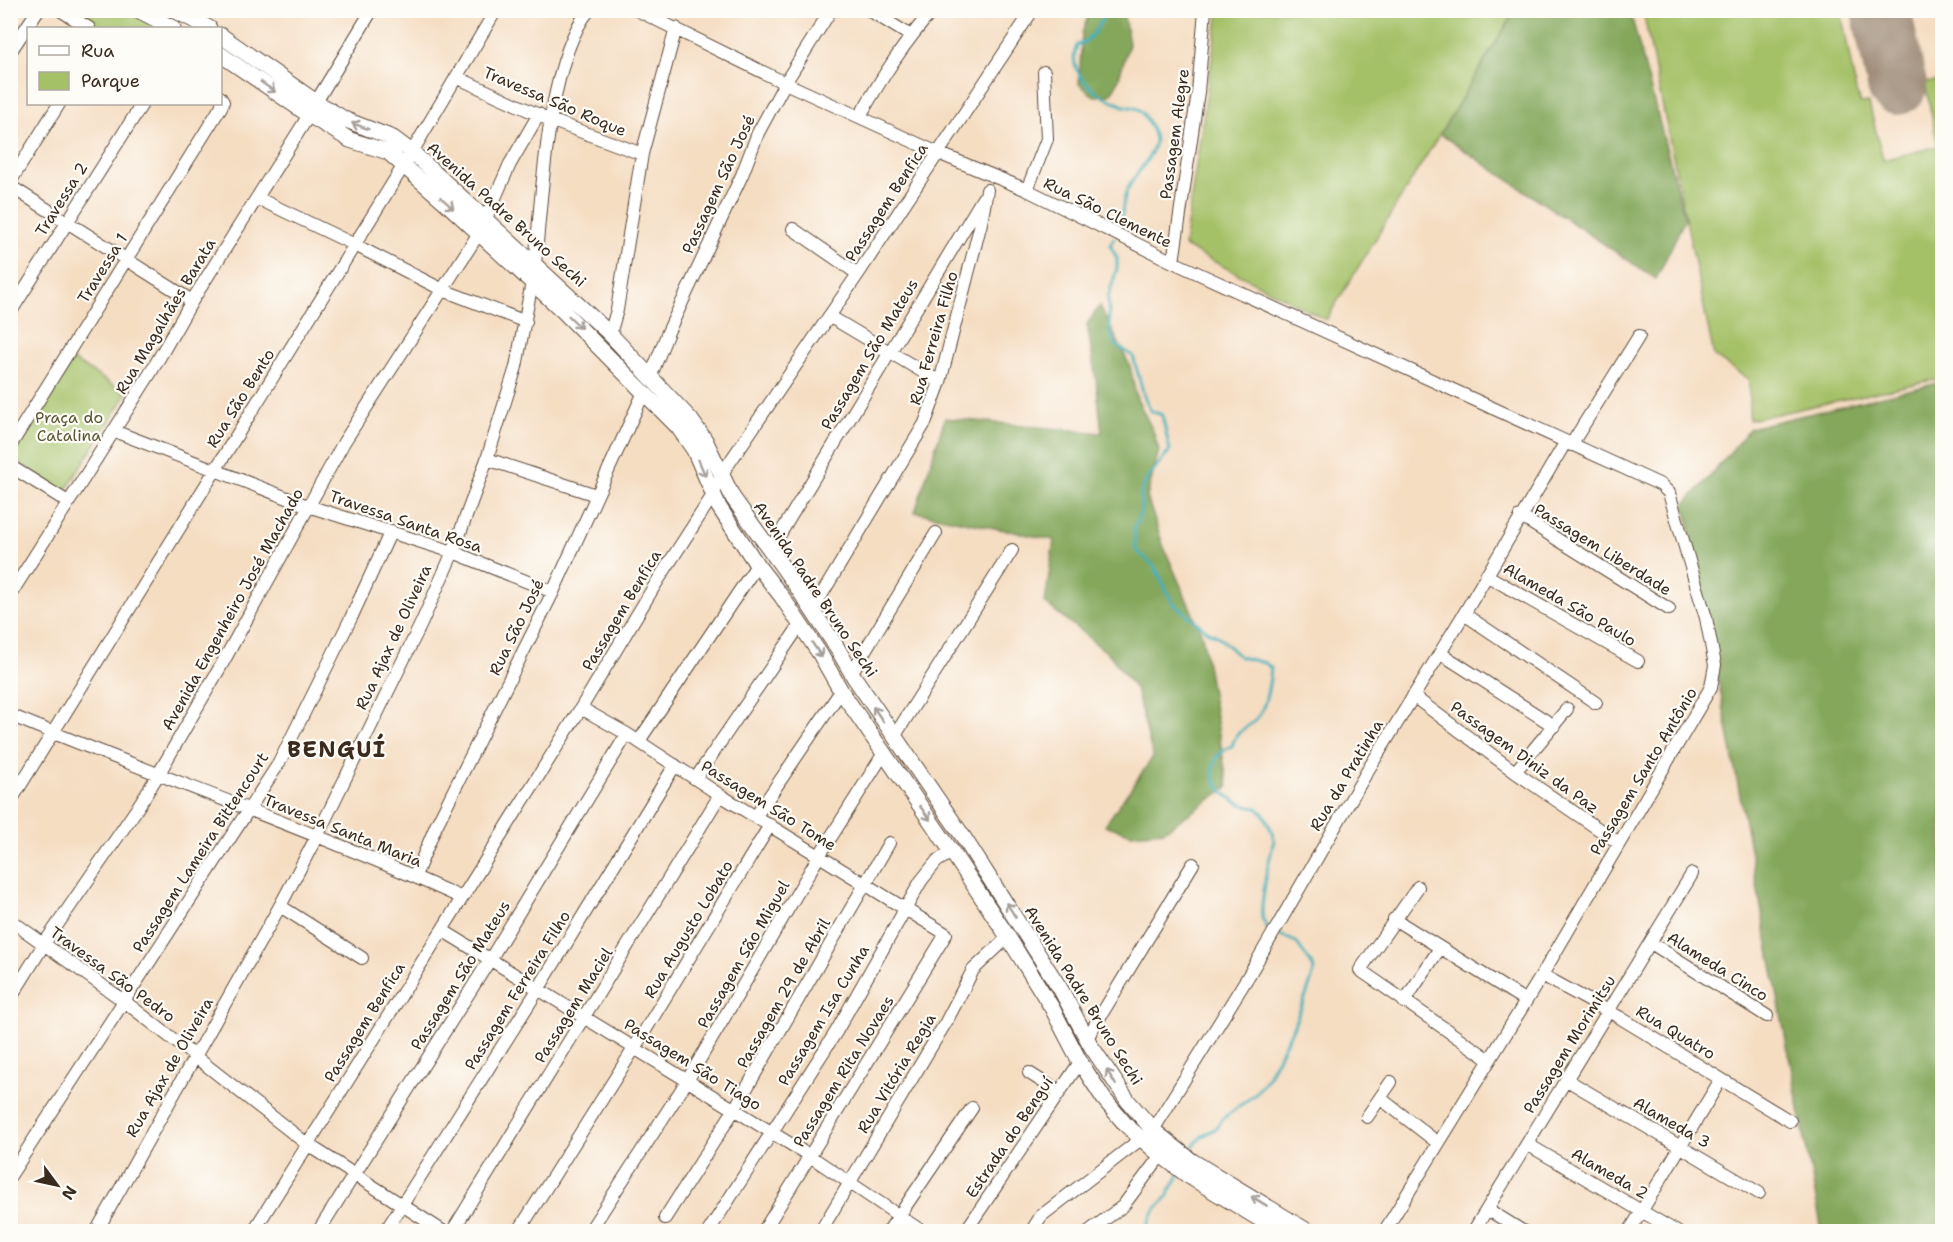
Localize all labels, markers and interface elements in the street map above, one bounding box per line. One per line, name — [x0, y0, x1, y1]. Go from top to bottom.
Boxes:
legend — [27, 27, 222, 105]
text: Rua — [81, 39, 114, 63]
street label: Travessa São Roque — [480, 62, 630, 141]
street label: Passagem Alegre — [1155, 67, 1194, 201]
text: Parque — [81, 69, 140, 93]
one-way arrow — [260, 81, 276, 93]
street label: Passagem São José — [677, 111, 760, 257]
one-way arrow — [351, 120, 370, 131]
street label: Avenida Padre Bruno Sechi — [422, 137, 591, 292]
street label: Passagem Benfica — [840, 139, 933, 266]
street label: Travessa 2 — [30, 158, 92, 240]
street label: Rua São Clemente — [1040, 172, 1175, 253]
one-way arrow — [440, 196, 455, 211]
street label: Travessa 1 — [73, 229, 132, 307]
street label: Rua Magalhães Barata — [110, 234, 220, 398]
street label: Rua Ferreira Filho — [904, 269, 963, 408]
street label: Passagem São Mateus — [816, 275, 923, 434]
one-way arrow — [567, 315, 582, 329]
street label: Rua São Bento — [202, 345, 279, 452]
park label: Praça do Catalina — [35, 407, 103, 446]
one-way arrow — [697, 458, 708, 477]
street label: Avenida Engenheiro José Machado — [157, 484, 308, 734]
street label: Travessa Santa Rosa — [327, 485, 485, 557]
street label: Avenida Padre Bruno Sechi — [749, 497, 882, 681]
street label: Passagem Liberdade — [1530, 499, 1675, 600]
street label: Passagem Benfica — [577, 546, 666, 675]
street label: Alameda São Paulo — [1499, 558, 1640, 651]
street label: Rua Ajax de Oliveira — [351, 561, 436, 713]
street label: Rua São José — [484, 576, 549, 679]
one-way arrow — [811, 641, 823, 658]
street label: Passagem Santo Antônio — [1585, 684, 1702, 859]
street label: Passagem Diniz da Paz — [1446, 696, 1603, 818]
one-way arrow — [872, 705, 885, 722]
street label: Rua da Pratinha — [1305, 716, 1388, 835]
district label: BENGUÍ — [287, 733, 387, 764]
street label: Passagem Lameira Bittencourt — [128, 748, 273, 956]
street label: Passagem São Tome — [697, 755, 840, 856]
street label: Travessa Santa Maria — [261, 789, 425, 872]
one-way arrow — [918, 804, 931, 820]
street label: Rua Augusto Lobato — [639, 857, 738, 1002]
street label: Passagem São Miguel — [693, 876, 794, 1032]
street label: Passagem São Mateus — [406, 896, 515, 1054]
one-way arrow — [1004, 902, 1016, 919]
street label: Avenida Padre Bruno Sechi — [1020, 902, 1148, 1089]
street label: Passagem Ferreira Filho — [460, 907, 575, 1074]
street label: Passagem 29 de Abril — [732, 914, 835, 1072]
street label: Travessa São Pedro — [46, 922, 179, 1027]
street label: Alameda Cinco — [1663, 927, 1772, 1006]
street label: Passagem Isa Cunha — [773, 941, 874, 1090]
street label: Passagem Maciel — [530, 944, 617, 1067]
street label: Passagem Benfica — [319, 958, 410, 1086]
street label: Passagem Morimitsu — [1518, 971, 1621, 1117]
street label: Passagem Rita Novaes — [788, 991, 899, 1151]
street label: Rua Ajax de Oliveira — [121, 994, 218, 1141]
street label: Rua Quatro — [1632, 1001, 1719, 1064]
street label: Rua Vitória Regia — [852, 1009, 941, 1137]
street label: Passagem São Tiago — [620, 1014, 765, 1115]
one-way arrow — [1105, 1070, 1117, 1086]
street label: Estrada do Benguí — [961, 1072, 1058, 1202]
street label: Alameda 3 — [1629, 1092, 1714, 1153]
street label: Alameda 2 — [1567, 1143, 1652, 1204]
north arrow — [27, 1155, 87, 1215]
text: N — [57, 1182, 81, 1204]
one-way arrow — [1251, 1195, 1268, 1207]

